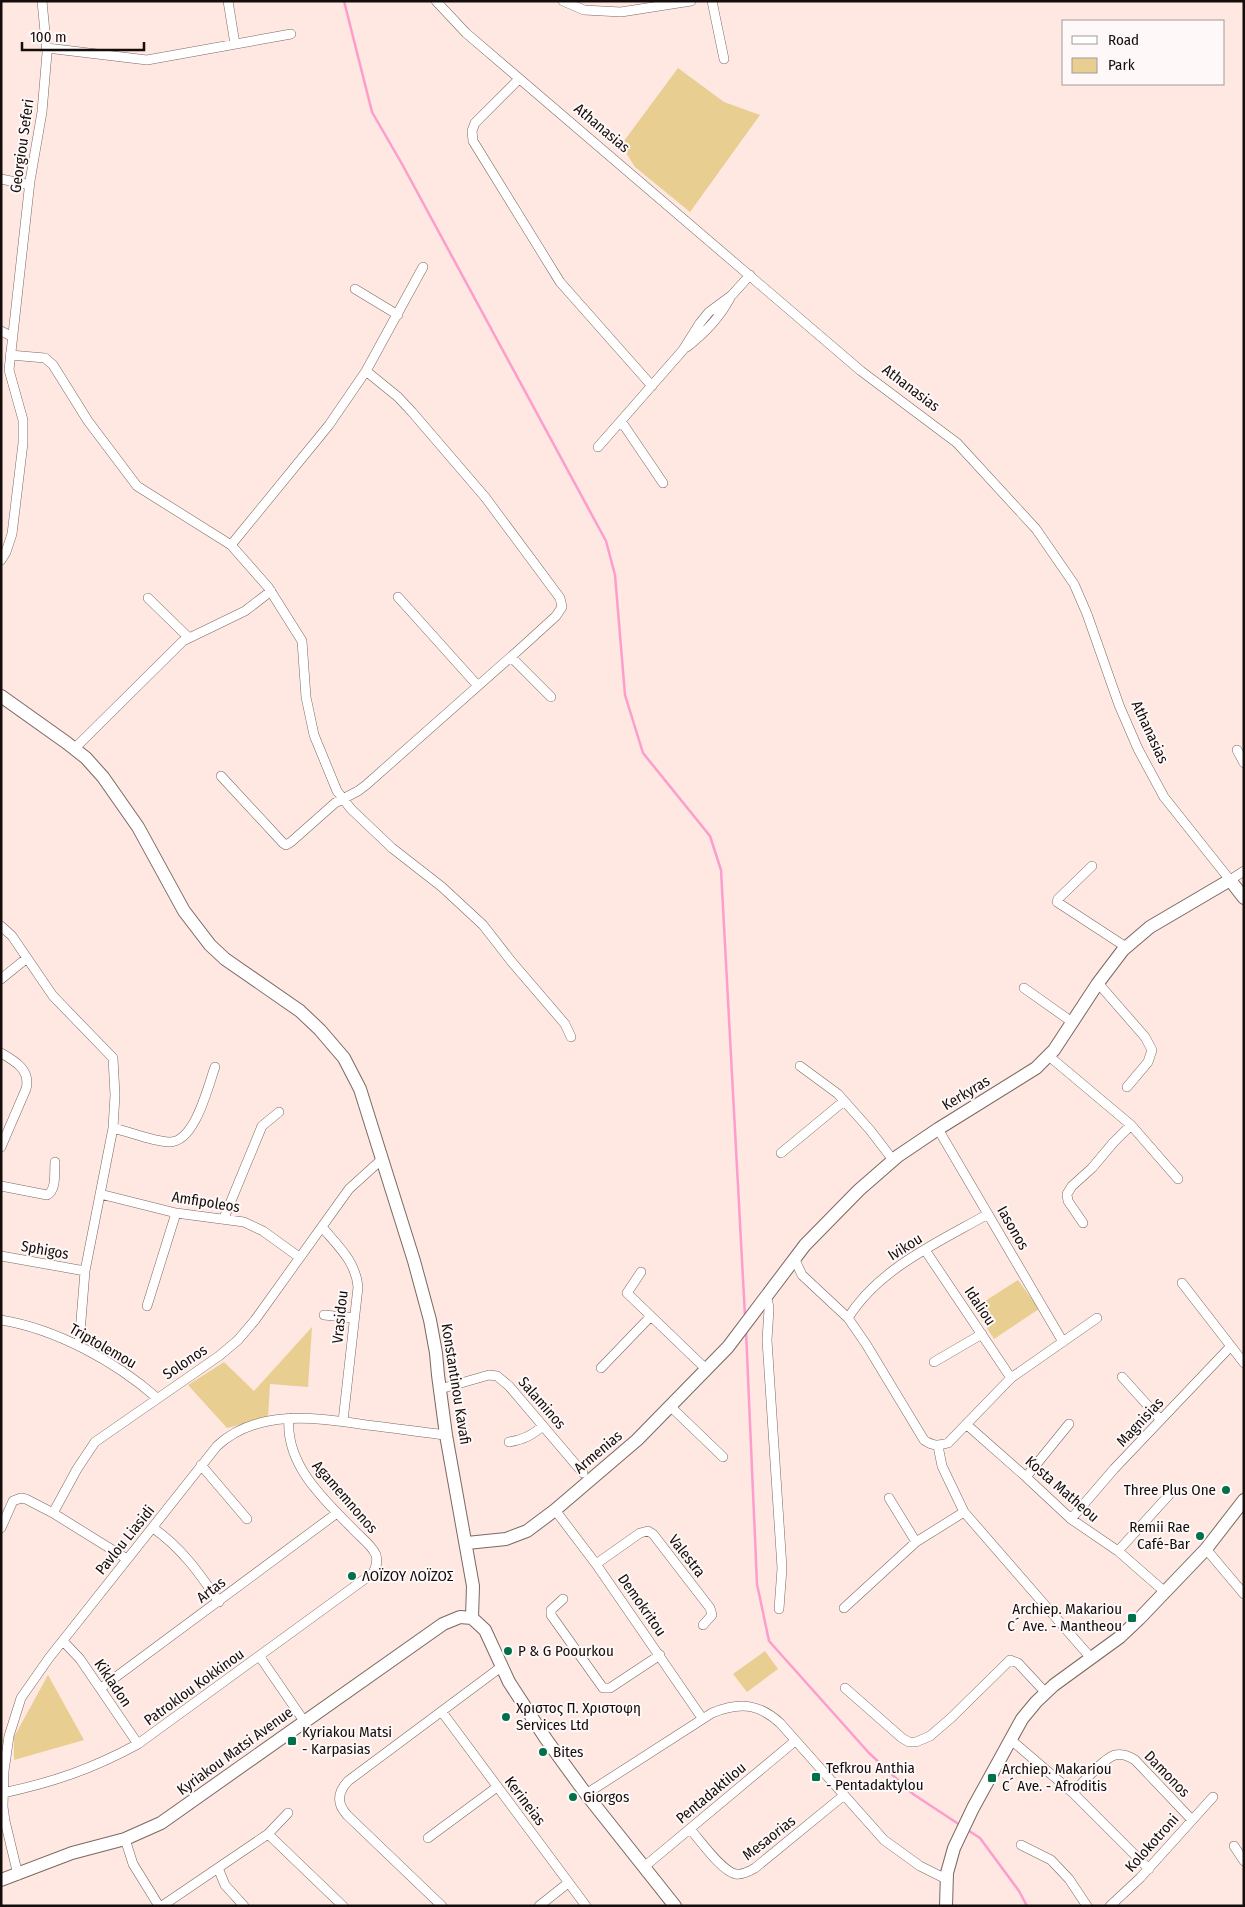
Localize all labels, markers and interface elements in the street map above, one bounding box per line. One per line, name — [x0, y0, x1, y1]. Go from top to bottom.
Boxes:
scale bar — [22, 20, 145, 52]
legend — [1062, 20, 1225, 85]
text: 100 m — [30, 28, 67, 46]
text: Road — [1108, 31, 1139, 49]
text: Park — [1108, 56, 1135, 74]
street label: Georgiou Seferi — [6, 98, 38, 194]
street label: Athanasias — [571, 100, 633, 156]
street label: Athanasias — [879, 361, 943, 415]
street label: Athanasias — [1128, 698, 1172, 766]
street label: Kerkyras — [939, 1072, 993, 1114]
street label: Amfipoleos — [171, 1188, 241, 1216]
street label: Iasonos — [993, 1203, 1033, 1253]
street label: Ivikou — [885, 1230, 925, 1264]
street label: Sphigos — [20, 1237, 70, 1263]
street label: Idaliou — [961, 1283, 999, 1329]
street label: Vrasidou — [328, 1289, 352, 1345]
street label: Triptolemou — [66, 1320, 140, 1372]
street label: Konstantinou Kavafi — [438, 1322, 474, 1446]
street label: Solonos — [160, 1341, 210, 1383]
street label: Salaminos — [514, 1373, 570, 1433]
street label: Magnisias — [1113, 1394, 1167, 1450]
street label: Armenias — [570, 1427, 626, 1477]
street label: Kosta Matheou — [1022, 1452, 1102, 1526]
street label: Agamemnonos — [309, 1457, 381, 1537]
place label: Three Plus One — [1124, 1481, 1216, 1499]
marker: Three Plus One — [1220, 1484, 1232, 1496]
street label: Pavlou Liasidi — [92, 1502, 158, 1578]
place label: Remii Rae Café-Bar — [1129, 1518, 1191, 1553]
marker: Remii Rae Café-Bar — [1194, 1530, 1206, 1542]
street label: Valestra — [665, 1531, 709, 1581]
place label: ΛΟΪΖΟΥ ΛΟΪΖΟΣ — [362, 1567, 454, 1585]
marker: ΛΟΪΖΟΥ ΛΟΪΖΟΣ — [346, 1570, 358, 1582]
street label: Demokritou — [614, 1570, 670, 1640]
street label: Artas — [193, 1573, 229, 1607]
place label: Archiep. Makariou C´ Ave. - Mantheou — [1007, 1600, 1122, 1635]
marker: Archiep. Makariou C´ Ave. - Mantheou — [1126, 1612, 1138, 1624]
place label: P & G Poourkou — [518, 1642, 614, 1660]
street label: Patroklou Kokkinou — [140, 1645, 248, 1729]
marker: P & G Poourkou — [502, 1645, 514, 1657]
street label: Kikladon — [91, 1656, 135, 1710]
place label: Χριστος Π. Χριστοφη Services Ltd — [516, 1699, 641, 1734]
street label: Kyriakou Matsi Avenue — [174, 1703, 296, 1799]
marker: Χριστος Π. Χριστοφη Services Ltd — [500, 1711, 512, 1723]
place label: Kyriakou Matsi - Karpasias — [302, 1723, 392, 1758]
marker: Kyriakou Matsi - Karpasias — [286, 1735, 298, 1747]
place label: Bites — [553, 1743, 583, 1761]
marker: Bites — [537, 1746, 549, 1758]
street label: Damonos — [1141, 1747, 1193, 1801]
street label: Pentadaktilou — [672, 1759, 750, 1827]
place label: Tefkrou Anthia - Pentadaktylou — [826, 1759, 923, 1794]
place label: Archiep. Makariou C´ Ave. - Afroditis — [1002, 1760, 1112, 1795]
marker: Tefkrou Anthia - Pentadaktylou — [810, 1771, 822, 1783]
marker: Archiep. Makariou C´ Ave. - Afroditis — [986, 1772, 998, 1784]
street label: Kerineias — [501, 1773, 549, 1829]
place label: Giorgos — [583, 1788, 629, 1806]
marker: Giorgos — [567, 1791, 579, 1803]
street label: Kolokotroni — [1121, 1810, 1183, 1876]
street label: Mesaorias — [739, 1812, 799, 1864]

